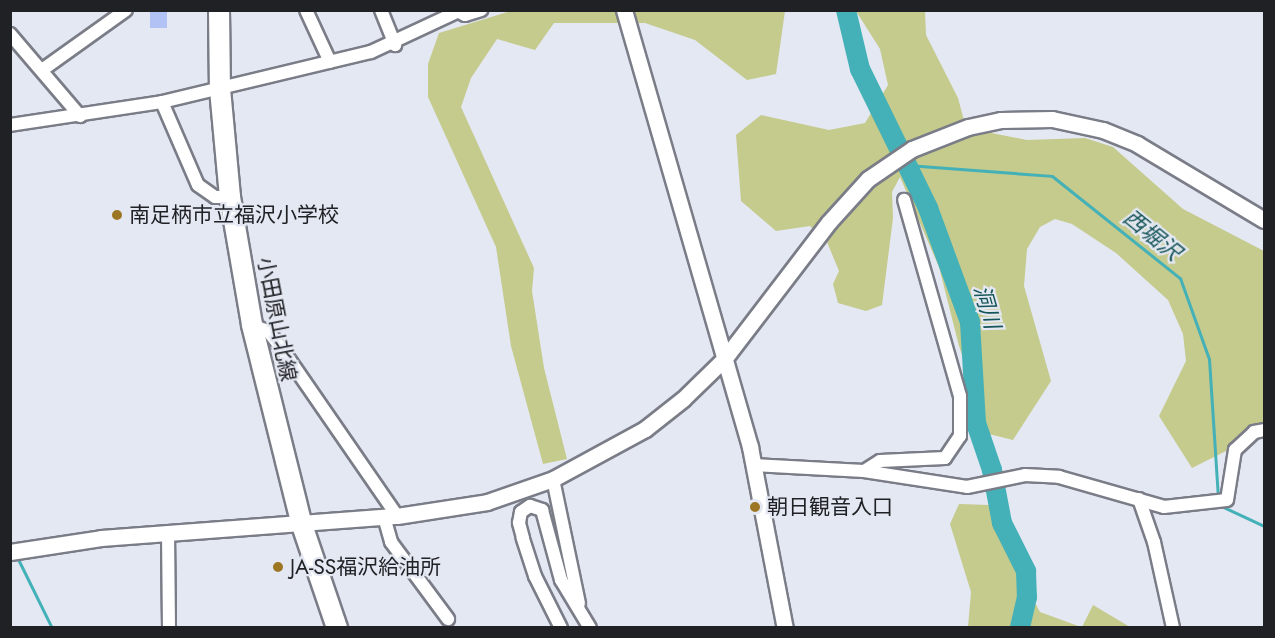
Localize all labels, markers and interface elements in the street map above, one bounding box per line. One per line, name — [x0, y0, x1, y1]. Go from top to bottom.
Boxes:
place label: 南足柄市立福沢小学校 — [129, 202, 339, 228]
water label: 西堀沢 — [1118, 204, 1186, 266]
marker: 南足柄市立福沢小学校 — [110, 208, 124, 222]
street label: 小田原山北線 — [253, 255, 301, 383]
water label: 洞川 — [968, 282, 1006, 332]
place label: 朝日観音入口 — [767, 494, 893, 520]
marker: 朝日観音入口 — [748, 500, 762, 514]
place label: JA-SS福沢給油所 — [290, 554, 441, 580]
marker: JA-SS福沢給油所 — [271, 560, 285, 574]

